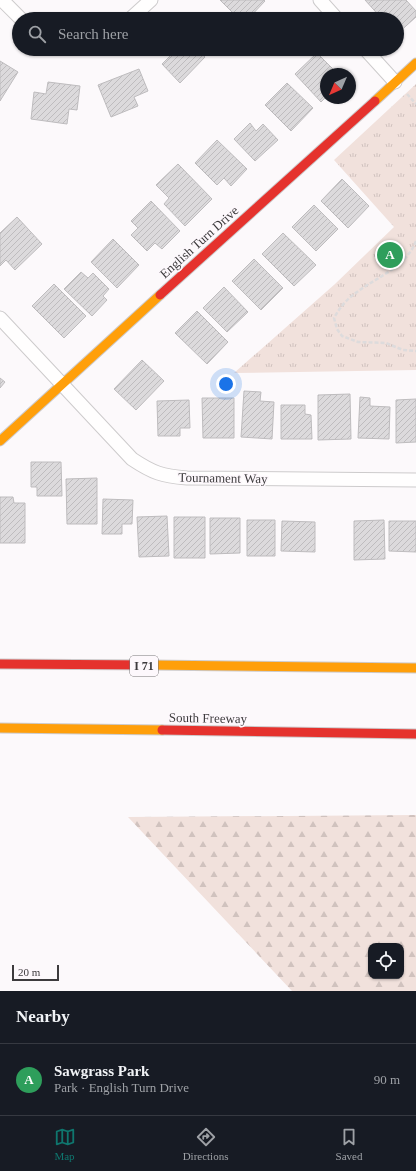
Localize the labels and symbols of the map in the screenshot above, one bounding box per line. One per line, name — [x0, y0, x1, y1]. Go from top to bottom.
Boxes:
north arrow — [320, 68, 356, 104]
street label: English Turn Drive — [157, 203, 241, 281]
pin: A — [377, 240, 403, 270]
your location — [216, 374, 236, 394]
street label: Tournament Way — [178, 470, 268, 486]
road number: I 71 — [130, 656, 158, 676]
street label: South Freeway — [169, 710, 248, 726]
scale bar — [12, 963, 59, 982]

